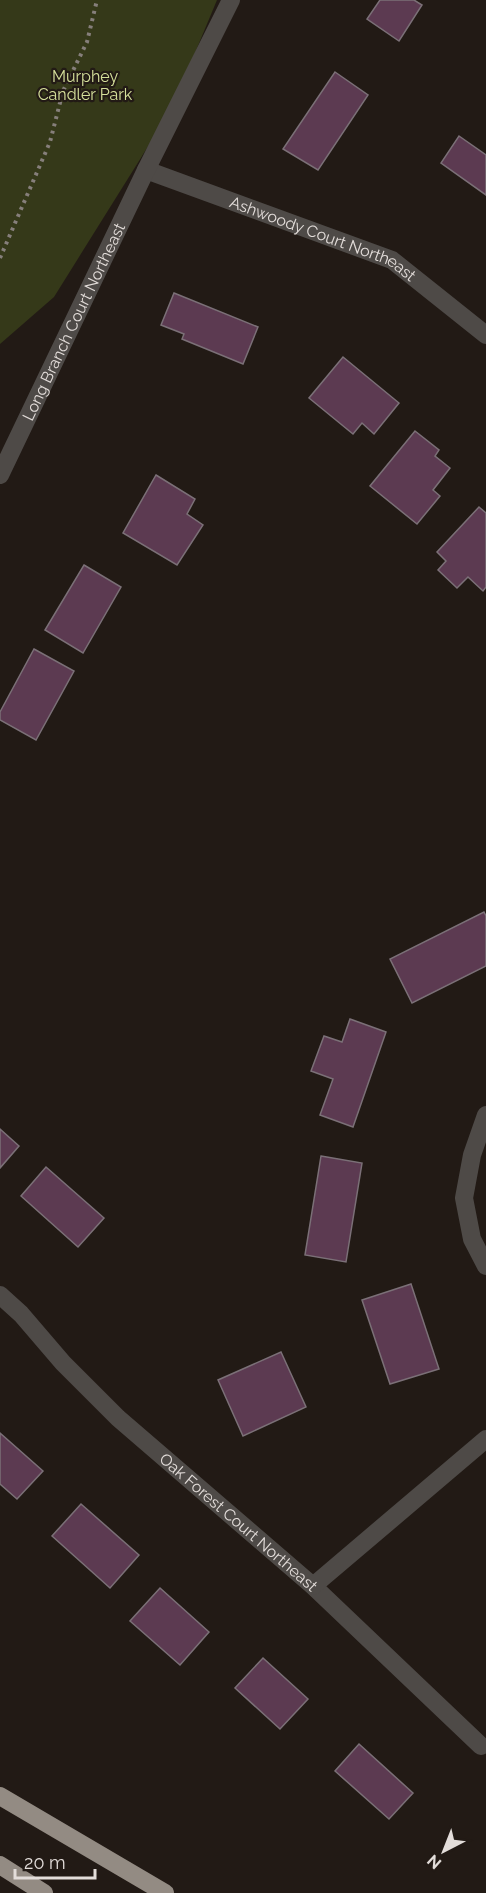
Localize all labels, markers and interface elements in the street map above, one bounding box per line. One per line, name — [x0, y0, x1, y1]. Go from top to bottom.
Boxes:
park label: Murphey Candler Park — [38, 67, 133, 104]
street label: Ashwoody Court Northeast — [227, 192, 420, 285]
street label: Long Branch Court Northeast — [18, 219, 129, 424]
street label: Oak Forest Court Northeast — [156, 1449, 322, 1595]
north arrow — [414, 1821, 474, 1881]
scale bar — [15, 1842, 94, 1880]
text: N — [423, 1851, 445, 1873]
text: 20 m — [24, 1852, 66, 1873]

